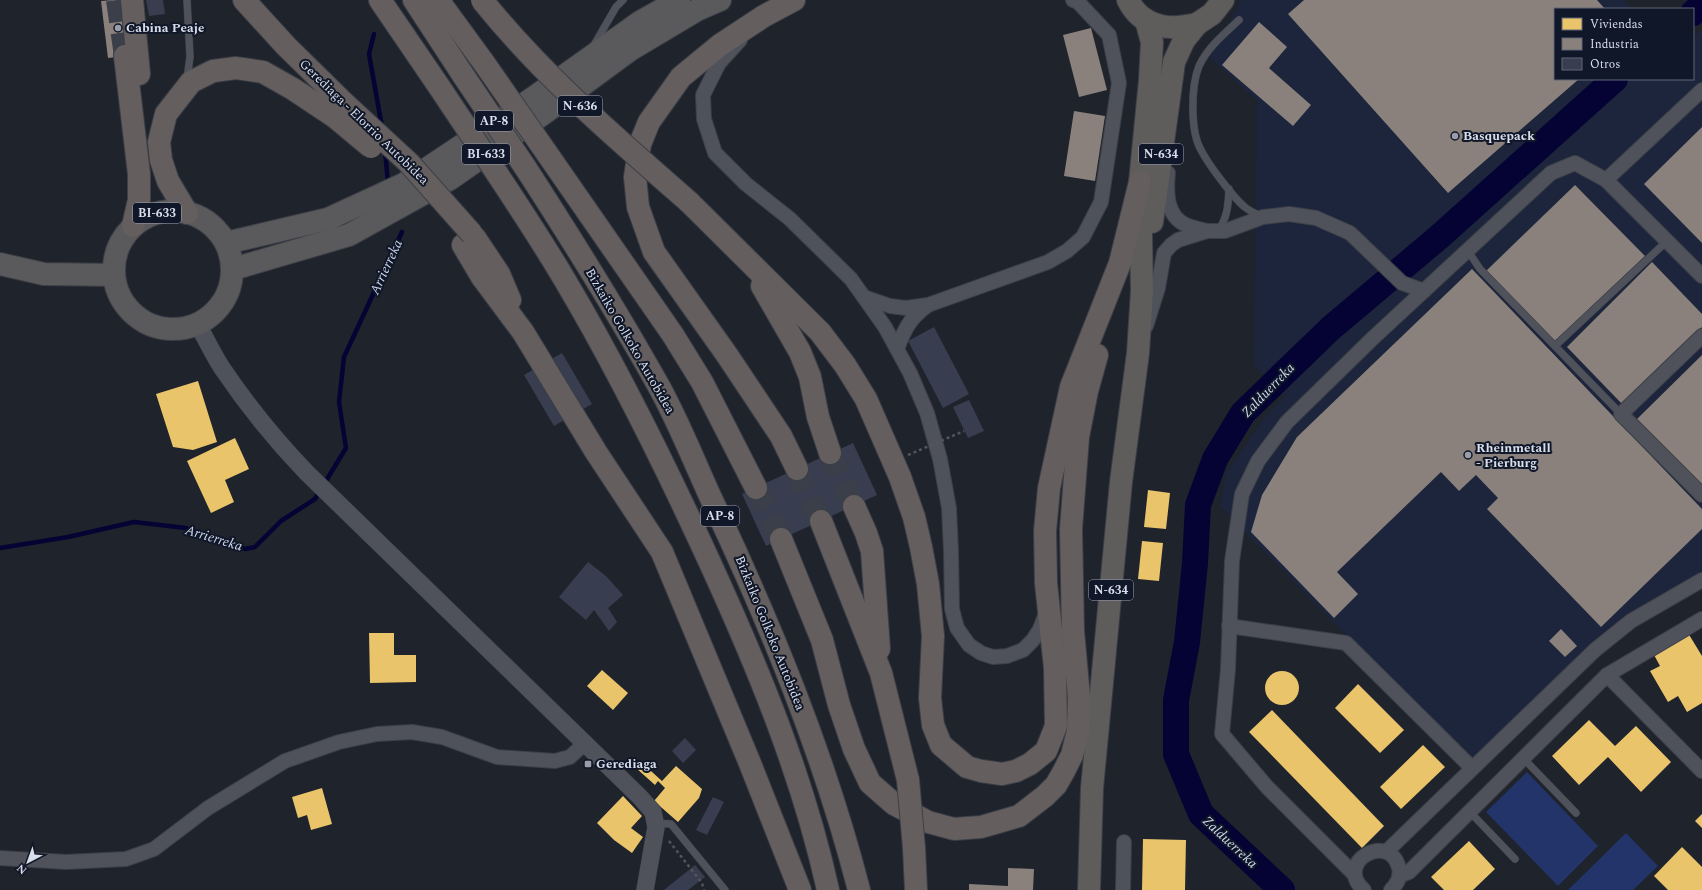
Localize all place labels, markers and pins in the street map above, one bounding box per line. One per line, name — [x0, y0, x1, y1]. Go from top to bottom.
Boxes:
place label: Cabina Peaje — [126, 18, 204, 38]
marker: Cabina Peaje — [113, 23, 123, 33]
place label: Basquepack — [1463, 126, 1535, 146]
marker: Basquepack — [1450, 131, 1460, 141]
place label: Rheinmetall - Pierburg — [1476, 438, 1551, 473]
marker: Rheinmetall - Pierburg — [1463, 450, 1473, 460]
place label: Gerediaga — [596, 754, 657, 774]
marker: Gerediaga — [583, 759, 593, 769]

